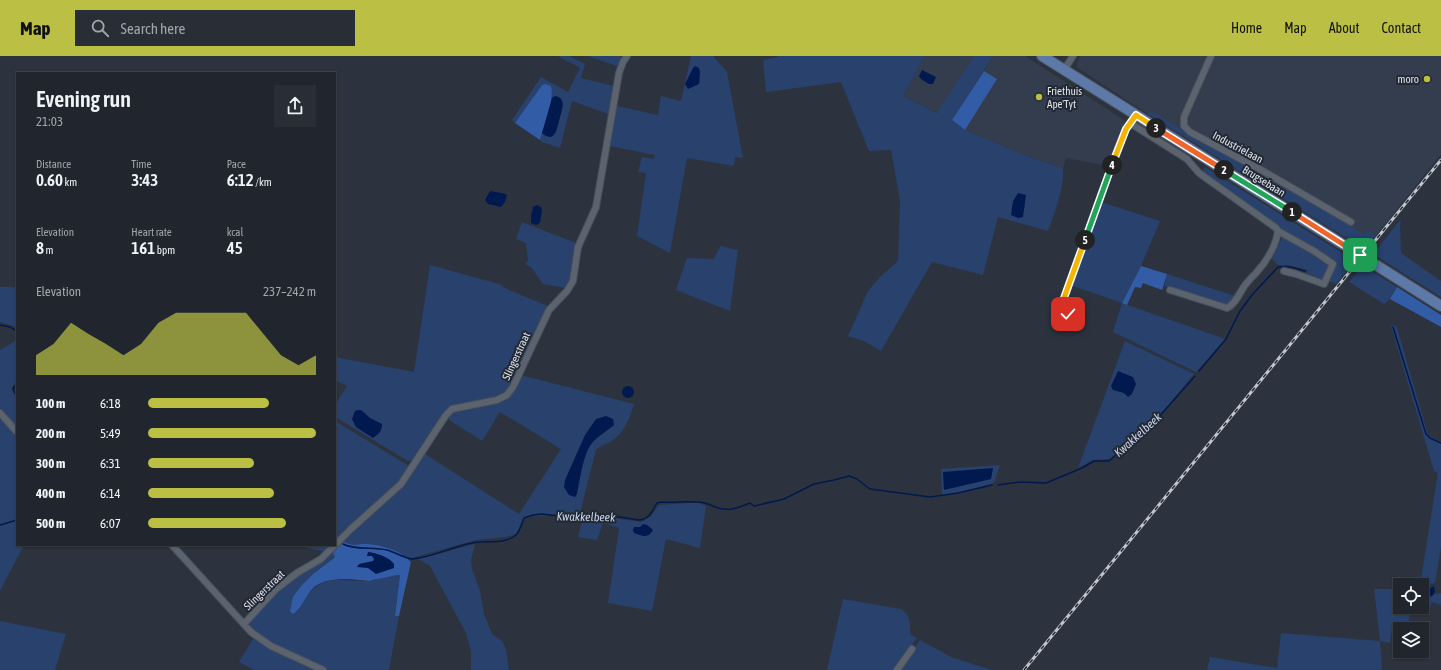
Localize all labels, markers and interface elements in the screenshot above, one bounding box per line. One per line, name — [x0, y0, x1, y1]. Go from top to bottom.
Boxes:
search box — [75, 10, 355, 46]
text: Map — [20, 17, 51, 39]
icon: search — [89, 17, 111, 39]
text: Search here — [121, 20, 185, 37]
text: Home — [1231, 20, 1262, 36]
text: Map — [1284, 20, 1307, 36]
text: About — [1329, 20, 1360, 36]
text: Contact — [1382, 20, 1421, 36]
place label: moro — [1397, 73, 1419, 85]
marker: moro — [1422, 74, 1432, 84]
button: share — [274, 85, 316, 127]
place label: Friethuis Ape'Tyt — [1047, 85, 1082, 110]
text: Evening run — [36, 86, 131, 112]
marker: Friethuis Ape'Tyt — [1034, 92, 1044, 102]
text: 21:03 — [36, 114, 63, 129]
pin: 3 — [1146, 118, 1166, 138]
text: 3 — [1153, 122, 1159, 134]
street label: Industrielaan — [1211, 129, 1265, 165]
pin: 4 — [1102, 155, 1122, 175]
text: Distance — [36, 158, 71, 170]
text: Time — [131, 158, 151, 170]
text: Pace — [227, 158, 246, 170]
text: 4 — [1109, 159, 1115, 171]
pin: 2 — [1214, 160, 1234, 180]
street label: Brugsebaan — [1240, 163, 1288, 199]
text: 2 — [1221, 164, 1227, 176]
text: 0.60 — [36, 170, 63, 190]
text: 3:43 — [131, 170, 158, 190]
text: 6:12 — [227, 170, 254, 190]
text: km — [63, 176, 77, 188]
text: /km — [254, 176, 272, 188]
pin: 1 — [1282, 202, 1302, 222]
text: 1 — [1289, 206, 1295, 218]
text: Elevation — [36, 226, 74, 238]
text: Heart rate — [131, 226, 172, 238]
text: kcal — [227, 226, 243, 238]
pin: 5 — [1075, 230, 1095, 250]
text: 5 — [1082, 234, 1088, 246]
text: 8 — [36, 238, 44, 258]
text: 161 — [131, 238, 155, 258]
text: 45 — [227, 238, 243, 258]
pin — [1343, 238, 1377, 272]
text: m — [44, 244, 53, 256]
text: bpm — [155, 244, 175, 256]
icon: arrive — [1349, 244, 1371, 266]
text: Elevation — [36, 284, 81, 299]
text: 237–242 m — [263, 284, 316, 299]
pin — [1051, 297, 1085, 331]
icon: check — [1057, 303, 1079, 325]
street label: Slingerstraat — [500, 330, 532, 382]
text: 100 m — [36, 396, 65, 411]
text: 6:18 — [100, 396, 121, 411]
water label: Kwakkelbeek — [1111, 410, 1165, 460]
text: 200 m — [36, 426, 65, 441]
text: 5:49 — [100, 426, 121, 441]
text: 300 m — [36, 456, 65, 471]
text: 6:31 — [100, 456, 121, 471]
text: 400 m — [36, 486, 65, 501]
text: 6:14 — [100, 486, 121, 501]
water label: Kwakkelbeek — [557, 509, 616, 525]
text: 500 m — [36, 516, 65, 531]
text: 6:07 — [100, 516, 121, 531]
street label: Slingerstraat — [241, 568, 287, 612]
map controls — [1393, 578, 1429, 658]
button: locate — [1393, 578, 1429, 614]
button: layers — [1393, 622, 1429, 658]

